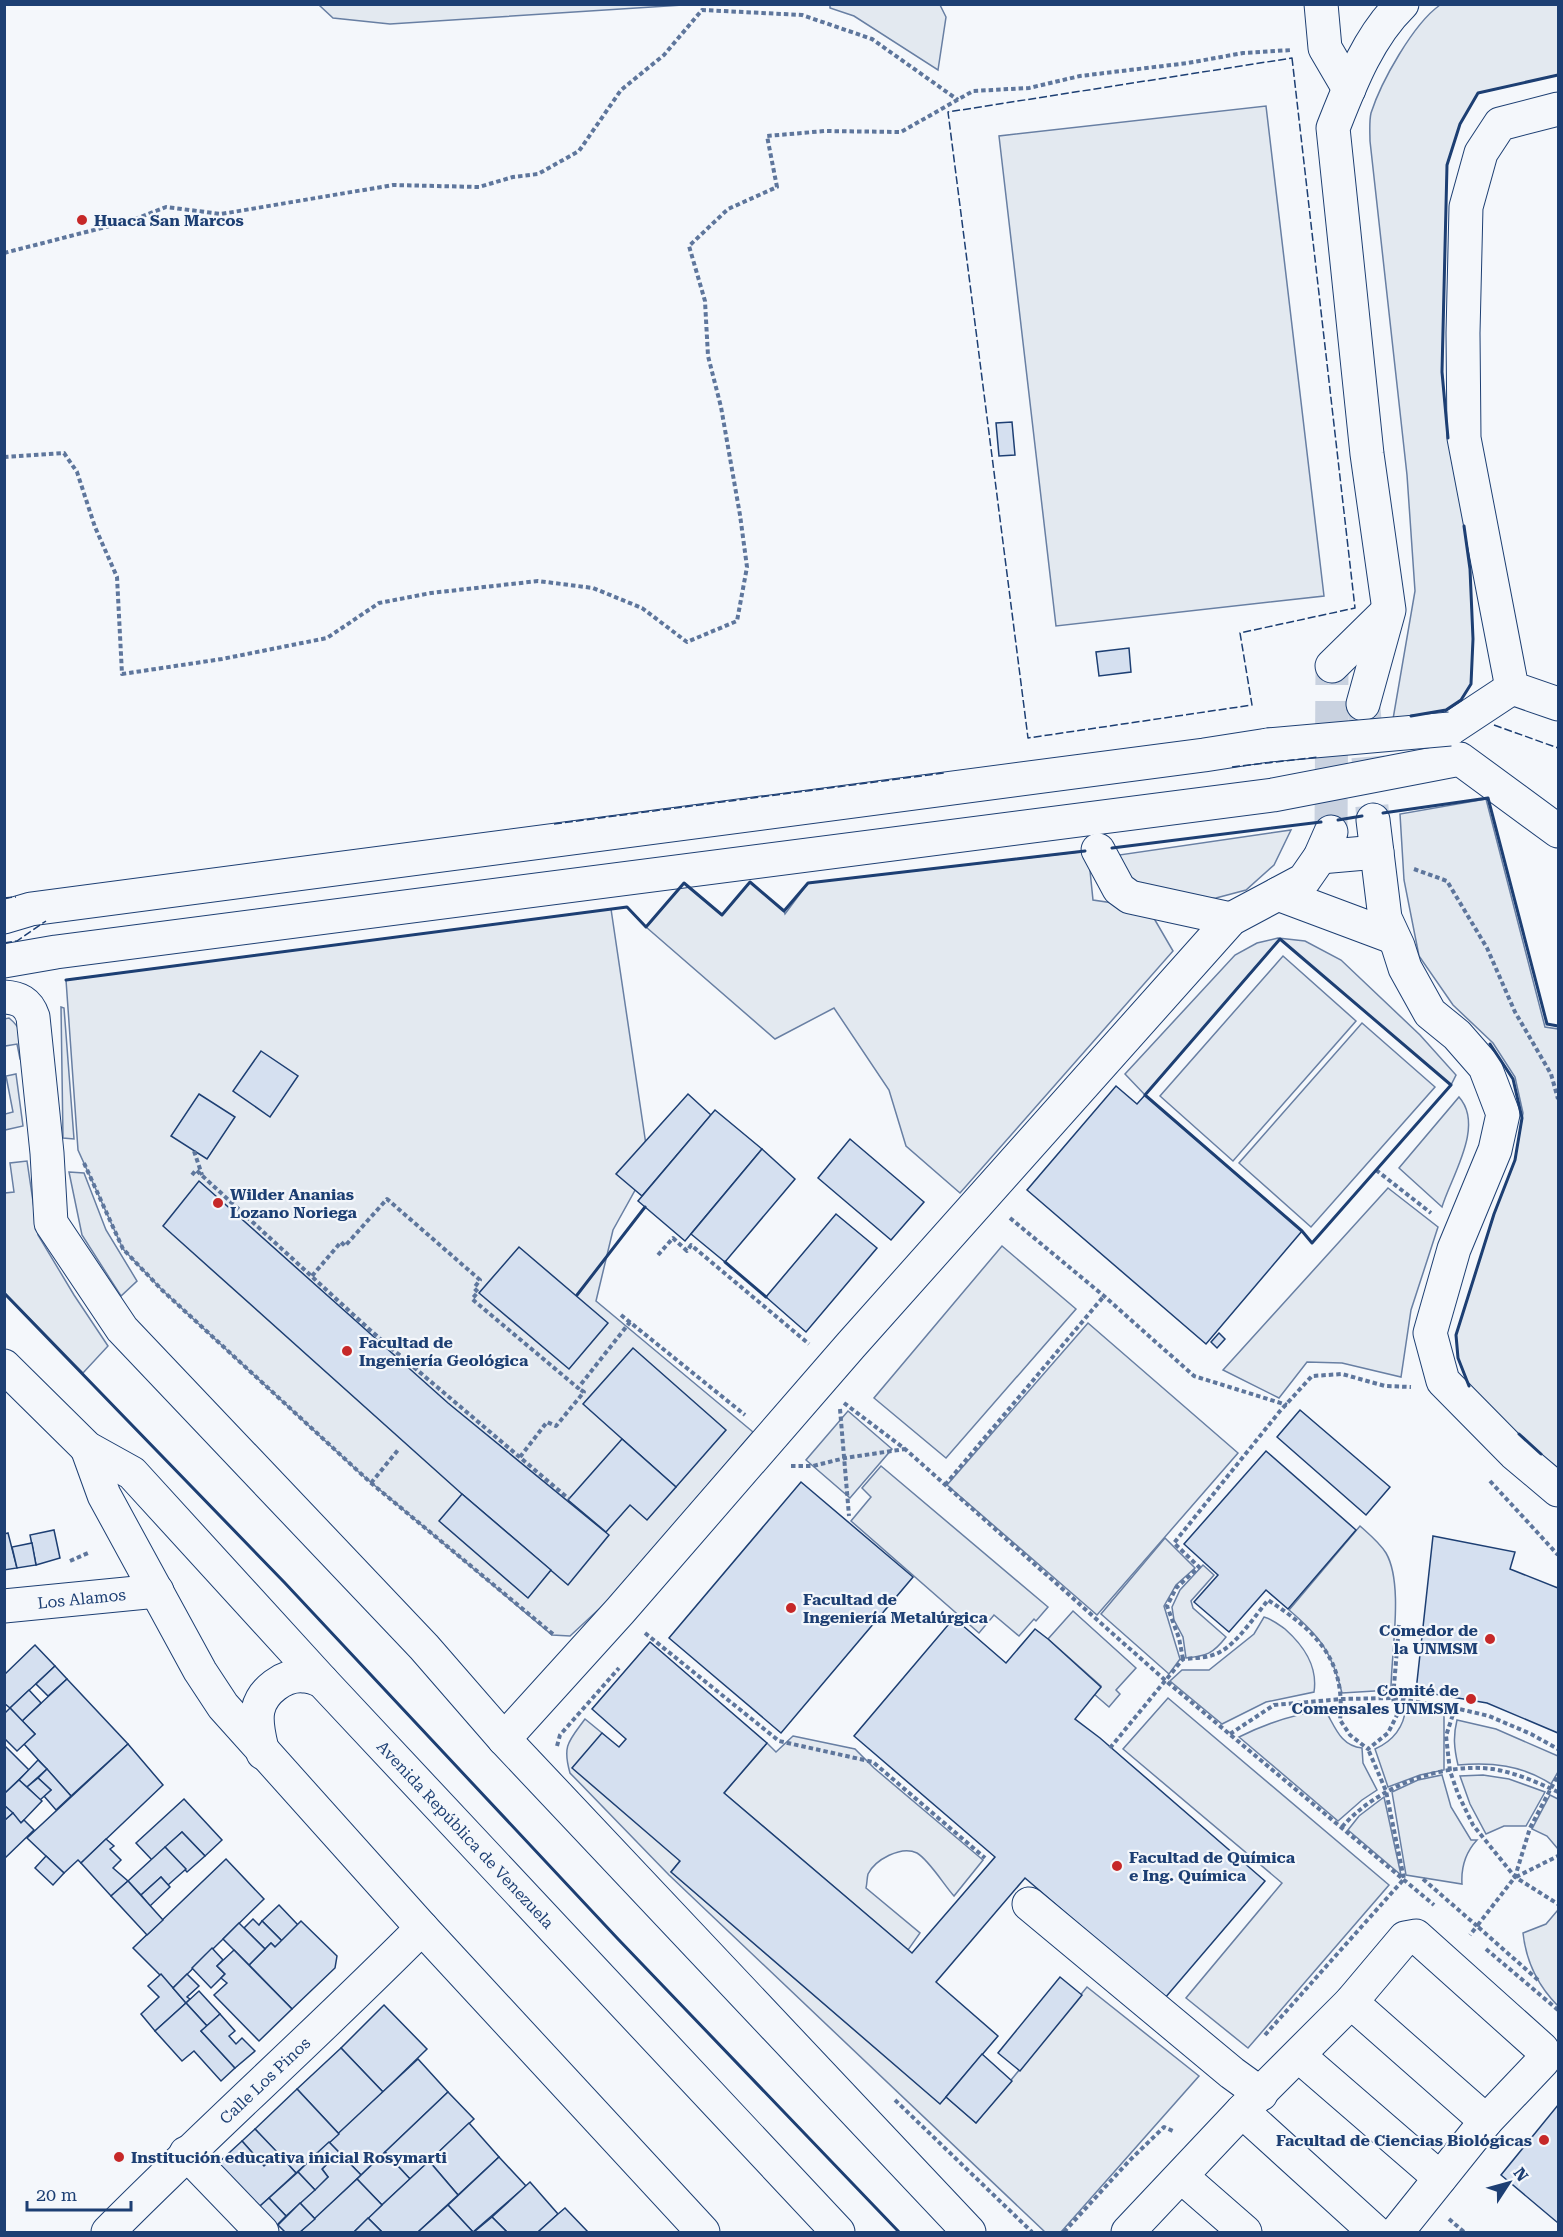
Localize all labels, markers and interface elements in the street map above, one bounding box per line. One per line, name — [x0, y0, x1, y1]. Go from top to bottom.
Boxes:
place label: Huaca San Marcos — [94, 211, 244, 230]
marker: Huaca San Marcos — [75, 213, 89, 227]
place label: Wilder Ananias Lozano Noriega — [230, 1185, 357, 1222]
marker: Wilder Ananias Lozano Noriega — [211, 1196, 225, 1210]
place label: Facultad de Ingeniería Geológica — [359, 1333, 529, 1370]
marker: Facultad de Ingeniería Geológica — [340, 1344, 354, 1358]
street label: Los Alamos — [37, 1585, 127, 1613]
place label: Facultad de Ingeniería Metalúrgica — [803, 1590, 988, 1627]
marker: Facultad de Ingeniería Metalúrgica — [784, 1601, 798, 1615]
place label: Comedor de la UNMSM — [1379, 1621, 1478, 1658]
marker: Comedor de la UNMSM — [1483, 1632, 1497, 1646]
place label: Comité de Comensales UNMSM — [1292, 1681, 1459, 1718]
marker: Comité de Comensales UNMSM — [1464, 1692, 1478, 1706]
street label: Avenida República de Venezuela — [373, 1737, 558, 1933]
place label: Facultad de Química e Ing. Química — [1129, 1848, 1296, 1885]
marker: Facultad de Química e Ing. Química — [1110, 1859, 1124, 1873]
street label: Calle Los Pinos — [216, 2033, 314, 2128]
place label: Facultad de Ciencias Biológicas — [1276, 2131, 1532, 2150]
marker: Facultad de Ciencias Biológicas — [1537, 2133, 1551, 2147]
place label: Institución educativa inicial Rosymarti — [131, 2148, 447, 2167]
marker: Institución educativa inicial Rosymarti — [112, 2150, 126, 2164]
north arrow — [1479, 2153, 1539, 2213]
text: N — [1509, 2164, 1532, 2185]
scale bar — [27, 2174, 130, 2212]
text: 20 m — [36, 2184, 77, 2205]

